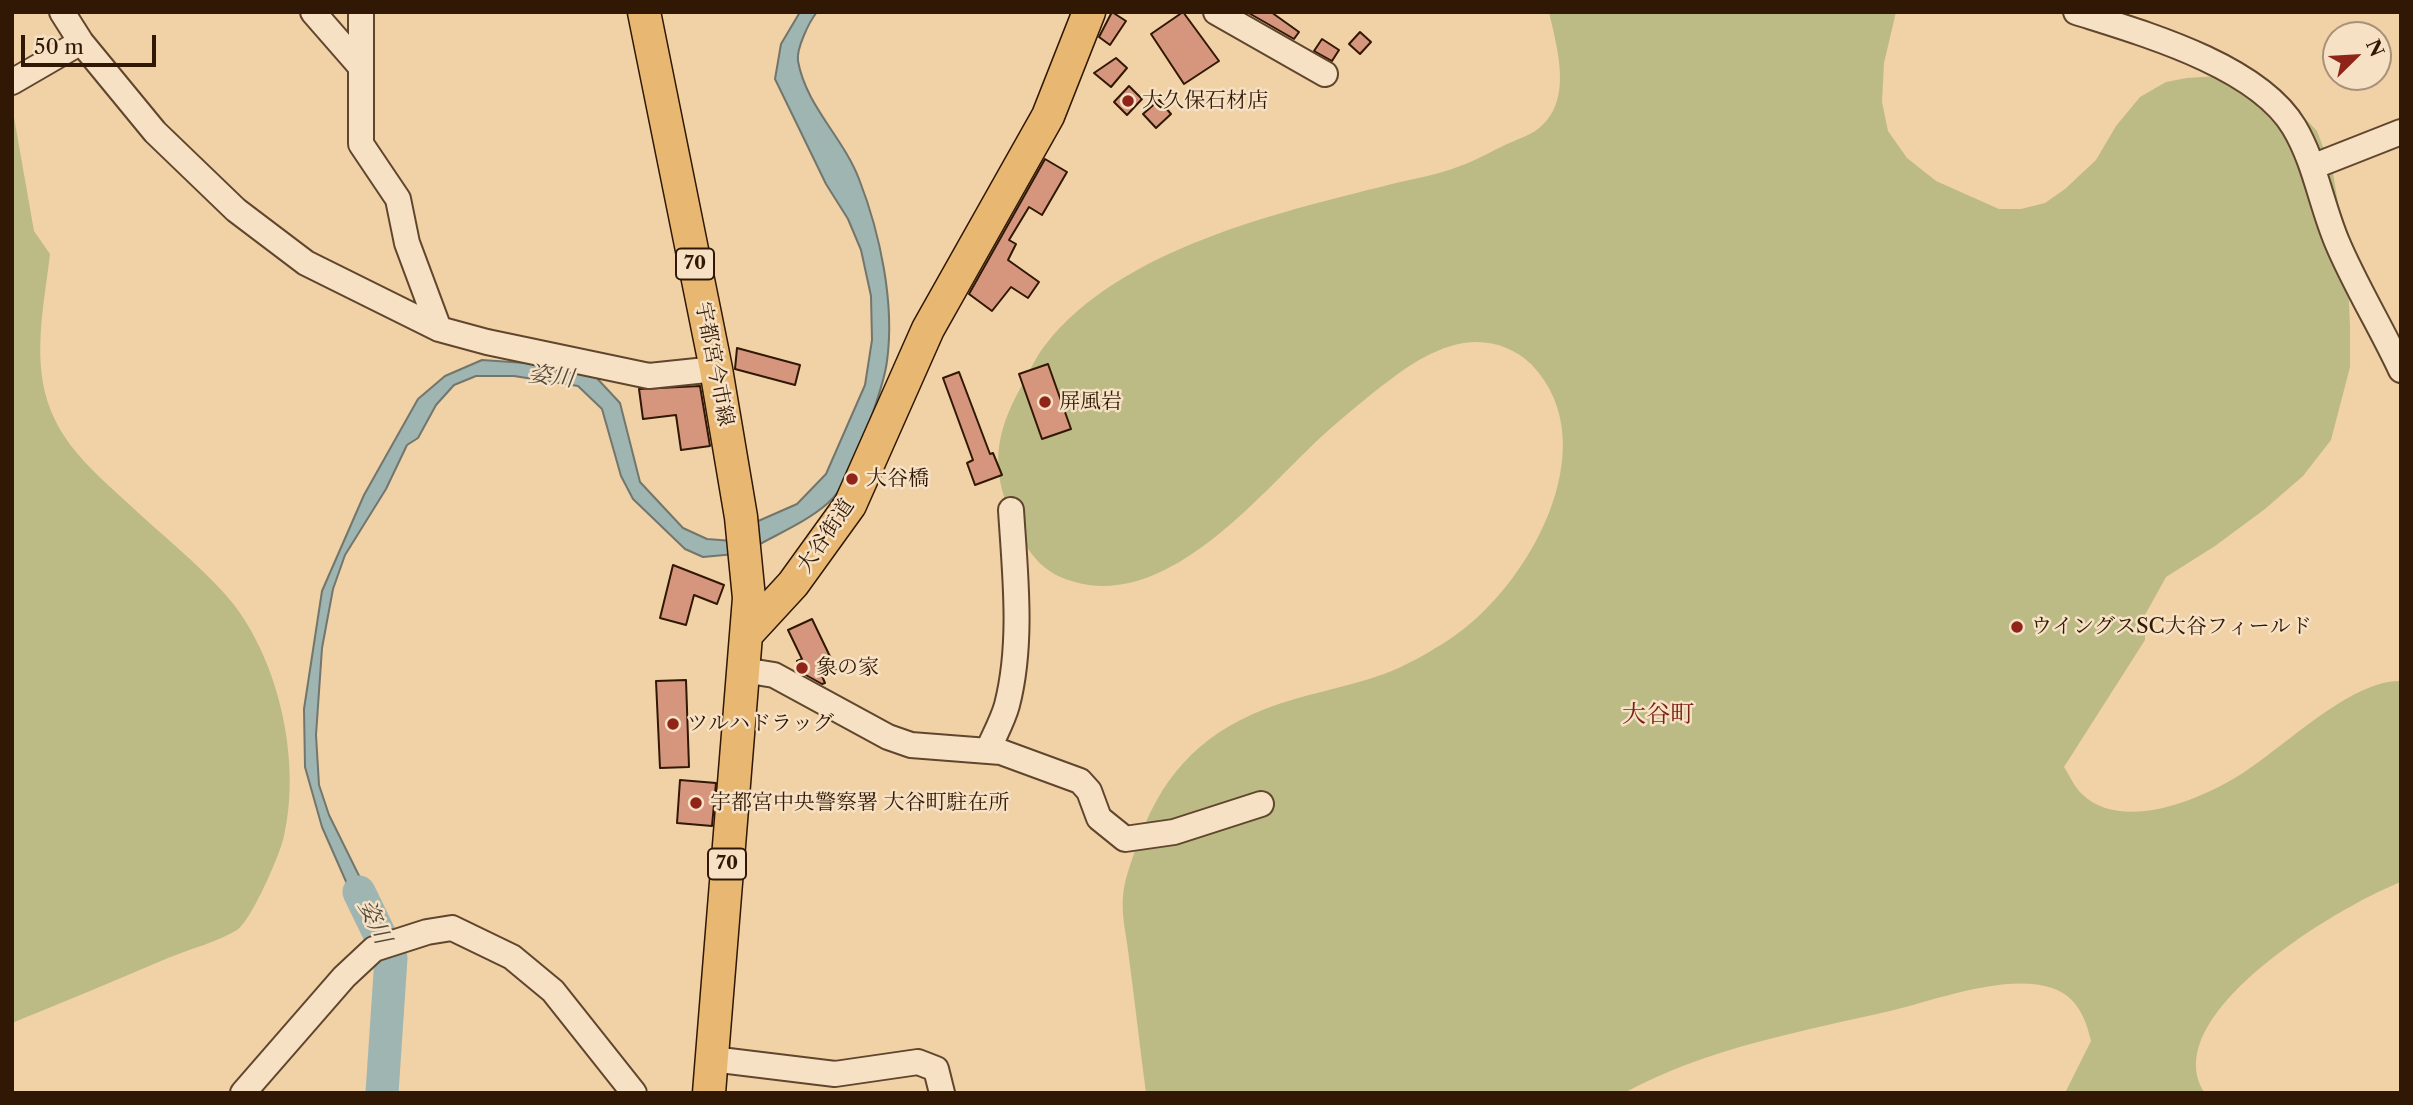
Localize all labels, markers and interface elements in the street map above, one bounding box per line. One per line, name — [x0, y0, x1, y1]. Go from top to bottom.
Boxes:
scale bar — [24, 21, 159, 65]
north arrow — [2322, 21, 2392, 91]
text: 50 m — [34, 34, 84, 59]
text: N — [2361, 36, 2389, 60]
place label: 大久保石材店 — [1142, 88, 1268, 114]
marker: 大久保石材店 — [1120, 93, 1136, 109]
road number: 70 — [676, 248, 714, 280]
street label: 宇都宮今市線 — [690, 300, 738, 428]
water label: 姿川 — [526, 360, 576, 394]
place label: 屏風岩 — [1059, 389, 1122, 415]
marker: 屏風岩 — [1037, 394, 1053, 410]
place label: 大谷橋 — [866, 466, 929, 492]
marker: 大谷橋 — [844, 471, 860, 487]
street label: 大谷街道 — [792, 494, 860, 578]
place label: ウイングスSC大谷フィールド — [2031, 614, 2312, 640]
marker: ウイングスSC大谷フィールド — [2009, 619, 2025, 635]
place label: 象の家 — [816, 655, 879, 681]
marker: 象の家 — [794, 660, 810, 676]
district label: 大谷町 — [1622, 701, 1694, 729]
place label: ツルハドラッグ — [687, 711, 834, 737]
marker: ツルハドラッグ — [665, 716, 681, 732]
place label: 宇都宮中央警察署 大谷町駐在所 — [710, 790, 1010, 816]
marker: 宇都宮中央警察署 大谷町駐在所 — [688, 795, 704, 811]
road number: 70 — [708, 848, 746, 880]
water label: 姿川 — [352, 895, 396, 949]

